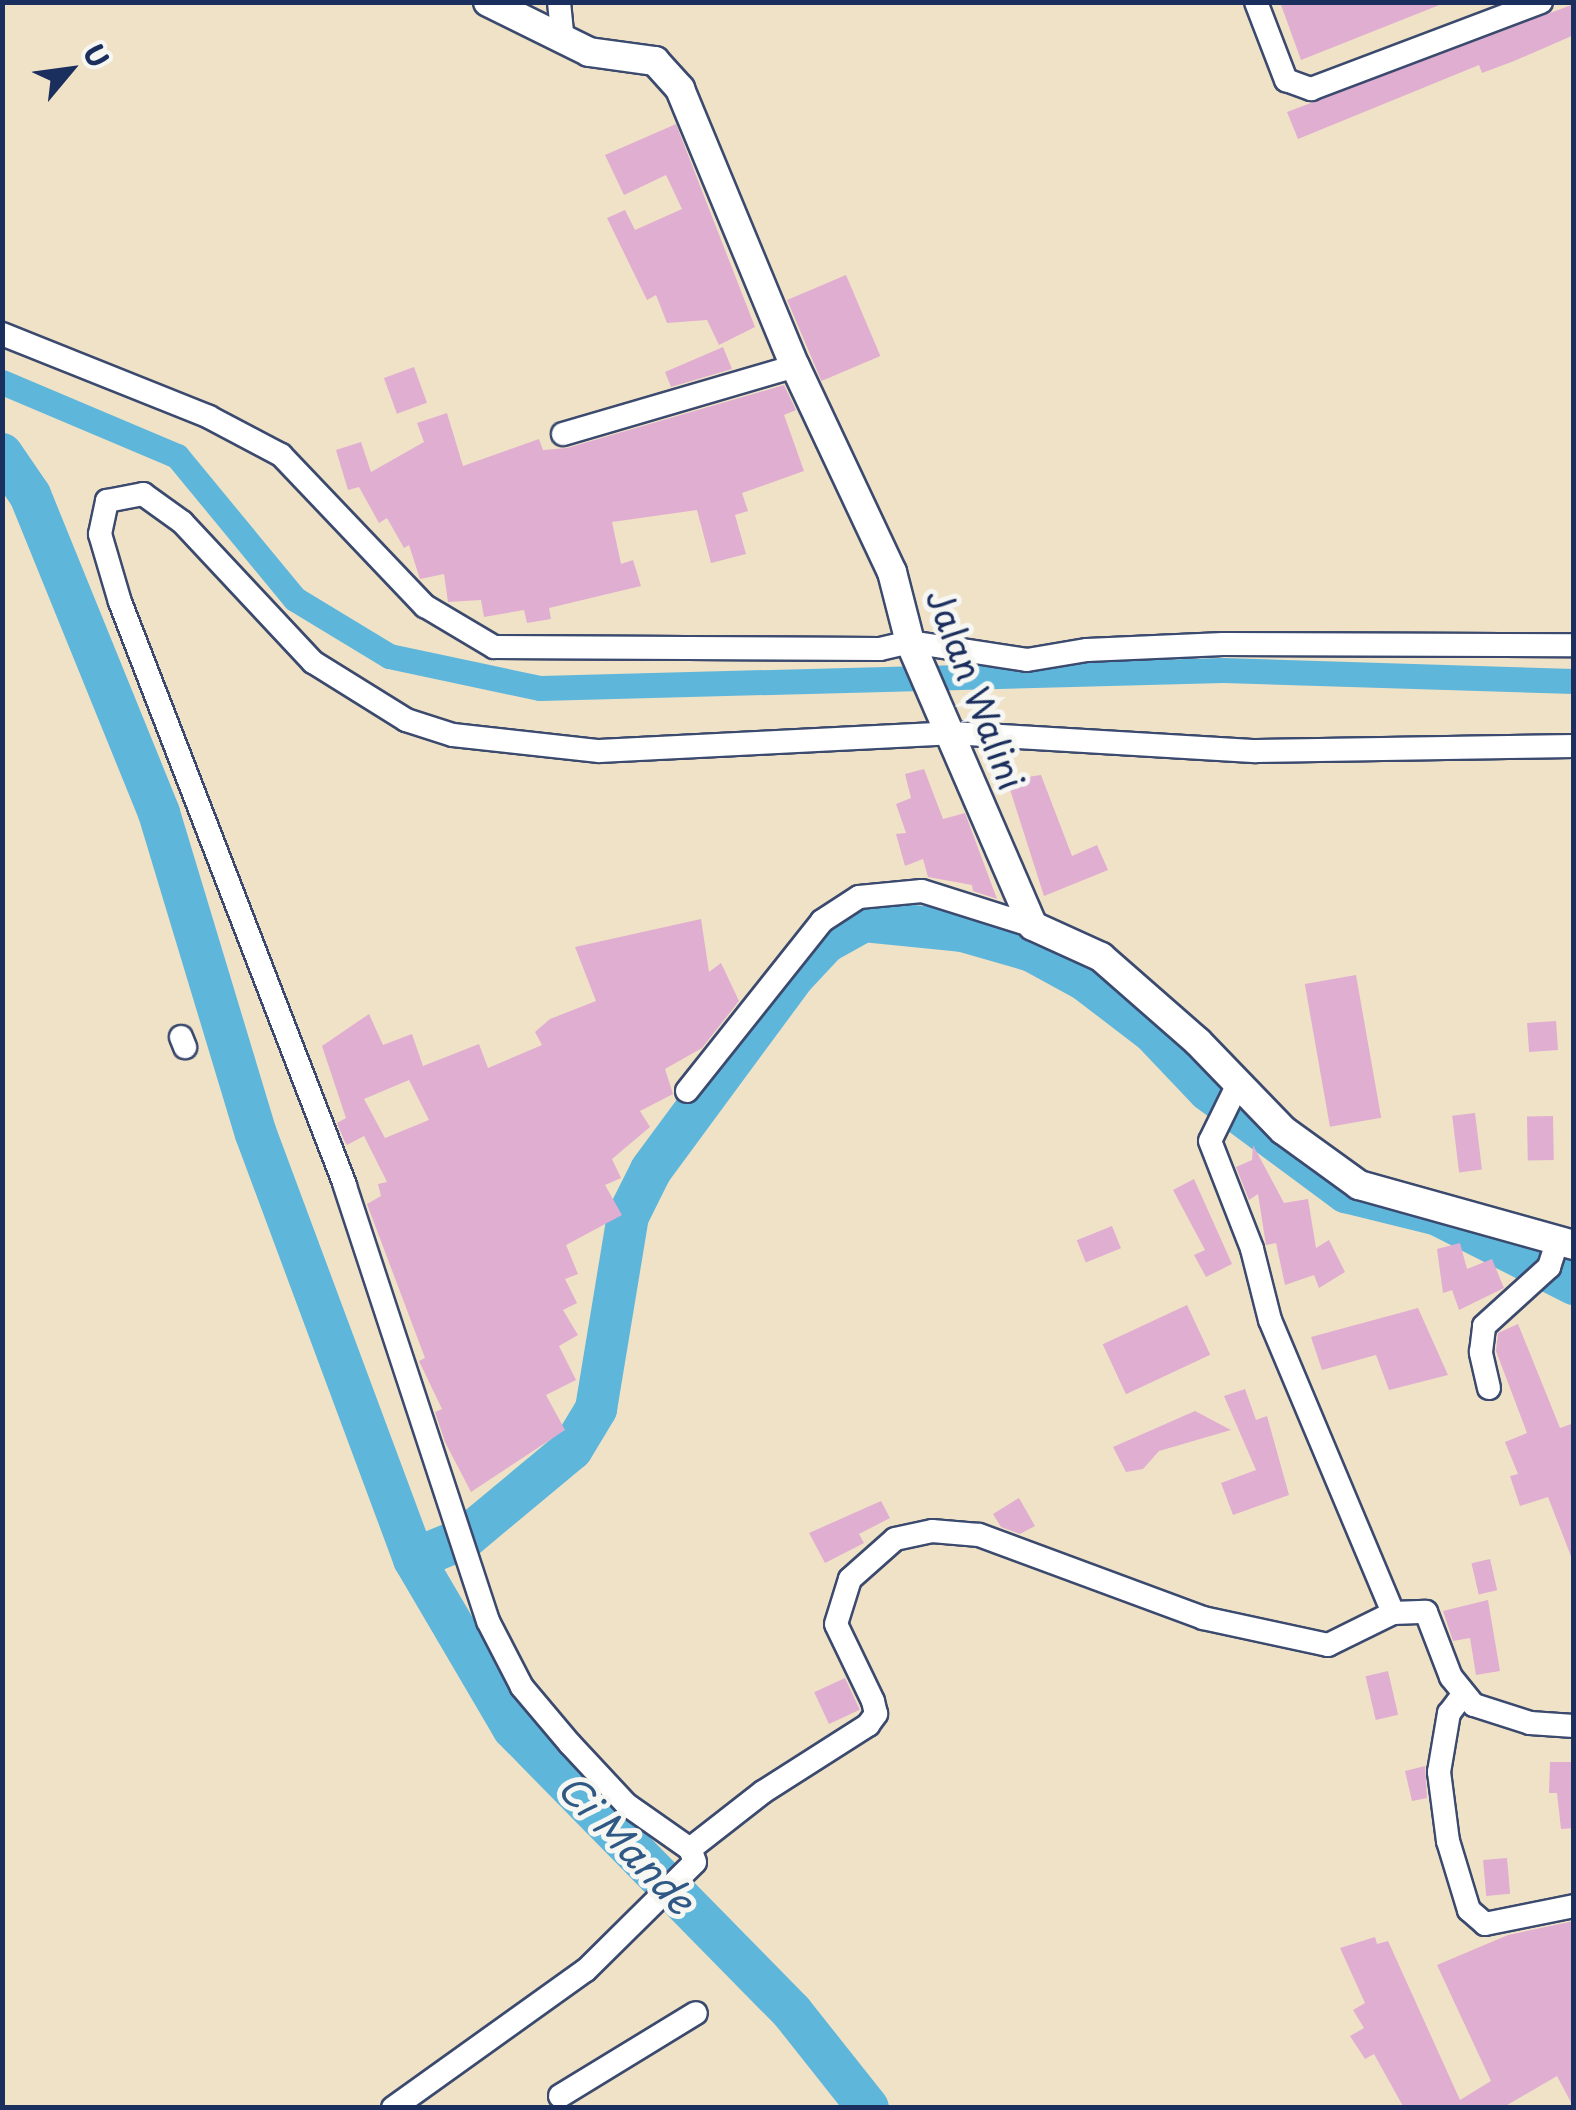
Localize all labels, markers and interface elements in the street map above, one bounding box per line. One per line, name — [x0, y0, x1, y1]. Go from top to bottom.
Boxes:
north arrow — [20, 20, 120, 120]
text: U — [73, 35, 121, 75]
street label: Jalan Walini — [918, 582, 1034, 796]
water label: Ci Mande — [550, 1764, 704, 1922]

